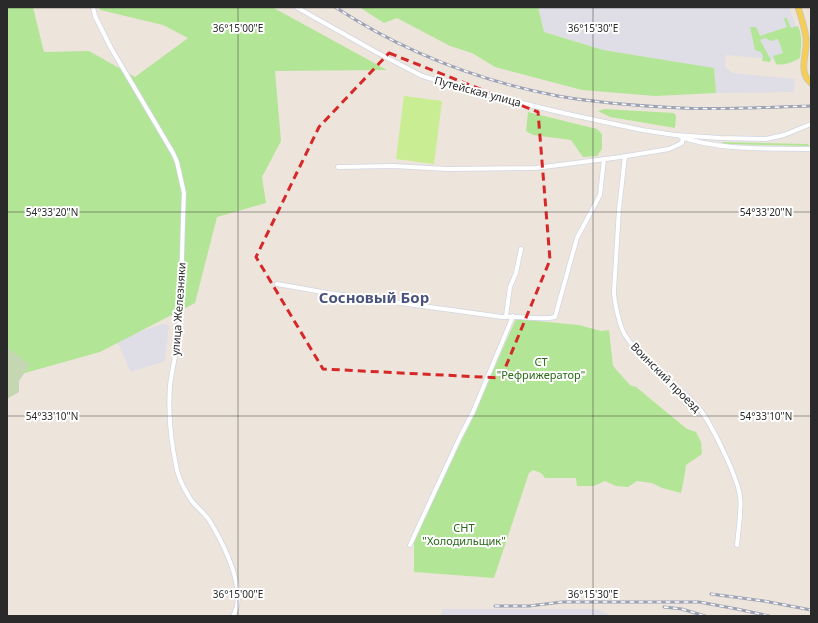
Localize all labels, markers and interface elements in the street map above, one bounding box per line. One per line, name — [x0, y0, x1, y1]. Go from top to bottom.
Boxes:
text: 36°15'00"E — [213, 21, 263, 35]
text: 36°15'30"E — [568, 21, 618, 35]
street label: Путейская улица — [433, 72, 523, 110]
text: 54°33'20"N — [26, 205, 78, 219]
text: 54°33'20"N — [740, 205, 792, 219]
street label: улица Железняки — [167, 262, 189, 356]
district label: Сосновый Бор — [319, 287, 429, 307]
street label: Воинский проезд — [628, 339, 704, 415]
park label: СТ "Рефрижератор" — [497, 354, 585, 382]
text: 54°33'10"N — [26, 409, 78, 423]
text: 54°33'10"N — [740, 409, 792, 423]
park label: СНТ "Холодильщик" — [422, 520, 506, 548]
text: 36°15'00"E — [213, 587, 263, 601]
text: 36°15'30"E — [568, 587, 618, 601]

